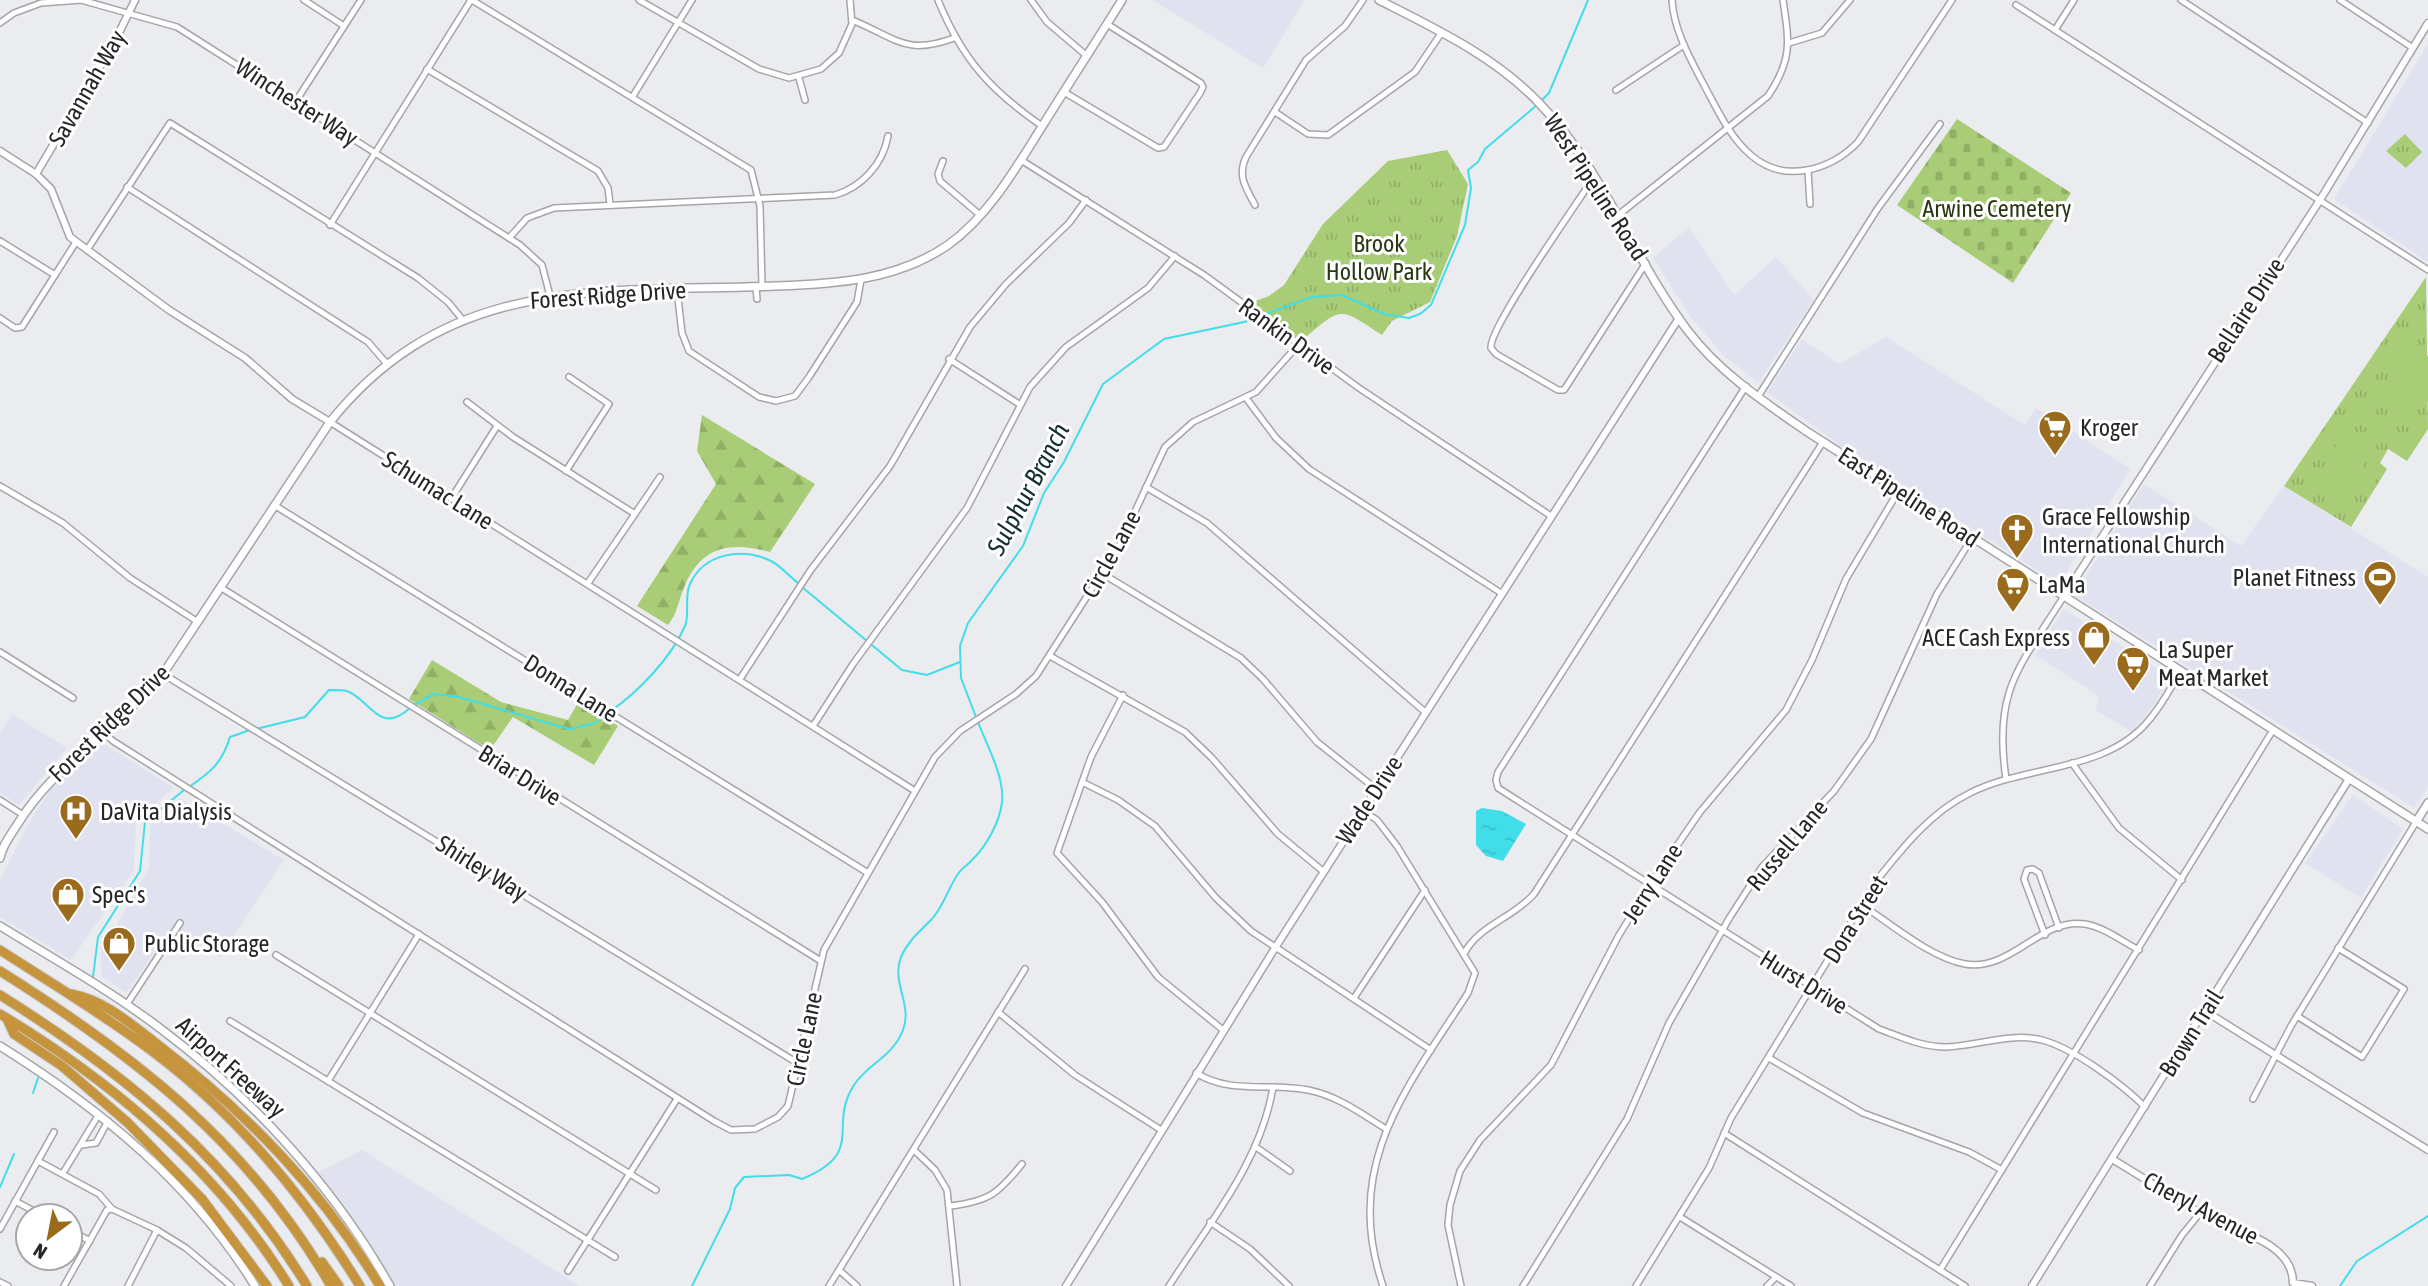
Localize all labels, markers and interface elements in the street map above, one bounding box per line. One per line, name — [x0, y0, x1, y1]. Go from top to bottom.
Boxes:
street label: Savannah Way — [43, 25, 131, 151]
street label: Winchester Way — [231, 53, 363, 152]
street label: West Pipeline Road — [1539, 109, 1653, 265]
park label: Arwine Cemetery — [1923, 195, 2072, 222]
park label: Brook Hollow Park — [1326, 230, 1433, 285]
street label: Bellaire Drive — [2202, 253, 2290, 367]
street label: Forest Ridge Drive — [529, 276, 687, 314]
street label: Rankin Drive — [1234, 292, 1340, 380]
supermarket icon: Kroger — [2036, 408, 2074, 457]
place label: Kroger — [2080, 414, 2139, 441]
water label: Sulphur Branch — [980, 418, 1076, 561]
street label: East Pipeline Road — [1833, 441, 1985, 553]
street label: Schumac Lane — [378, 445, 498, 535]
place label: Grace Fellowship International Church — [2042, 503, 2225, 558]
street label: Circle Lane — [1076, 506, 1146, 602]
church icon: Grace Fellowship International Church — [1998, 511, 2036, 560]
sports icon: Planet Fitness — [2361, 558, 2399, 607]
place label: Planet Fitness — [2232, 564, 2356, 591]
supermarket icon: LaMa — [1994, 565, 2032, 614]
place label: LaMa — [2038, 571, 2086, 598]
shop icon: ACE Cash Express — [2075, 618, 2113, 667]
place label: ACE Cash Express — [1922, 624, 2070, 651]
place label: La Super Meat Market — [2158, 636, 2269, 691]
supermarket icon: La Super Meat Market — [2114, 644, 2152, 693]
street label: Donna Lane — [519, 649, 623, 727]
street label: Forest Ridge Drive — [43, 659, 175, 787]
street label: Briar Drive — [474, 739, 566, 811]
street label: Wade Drive — [1330, 751, 1408, 849]
hospital icon: DaVita Dialysis — [57, 792, 95, 841]
street label: Russell Lane — [1741, 794, 1833, 896]
place label: DaVita Dialysis — [100, 798, 232, 825]
street label: Shirley Way — [432, 830, 532, 907]
street label: Jerry Lane — [1616, 838, 1688, 928]
street label: Dora Street — [1817, 870, 1893, 968]
shop icon: Spec's — [49, 875, 87, 924]
place label: Spec's — [92, 881, 146, 908]
shop icon: Public Storage — [100, 924, 138, 973]
place label: Public Storage — [144, 930, 269, 957]
street label: Hurst Drive — [1755, 945, 1853, 1019]
street label: Brown Trail — [2154, 984, 2229, 1081]
street label: Circle Lane — [781, 989, 827, 1089]
street label: Airport Freeway — [171, 1011, 291, 1123]
street label: Cheryl Avenue — [2139, 1166, 2263, 1250]
north arrow — [14, 1202, 84, 1272]
text: N — [29, 1239, 51, 1264]

